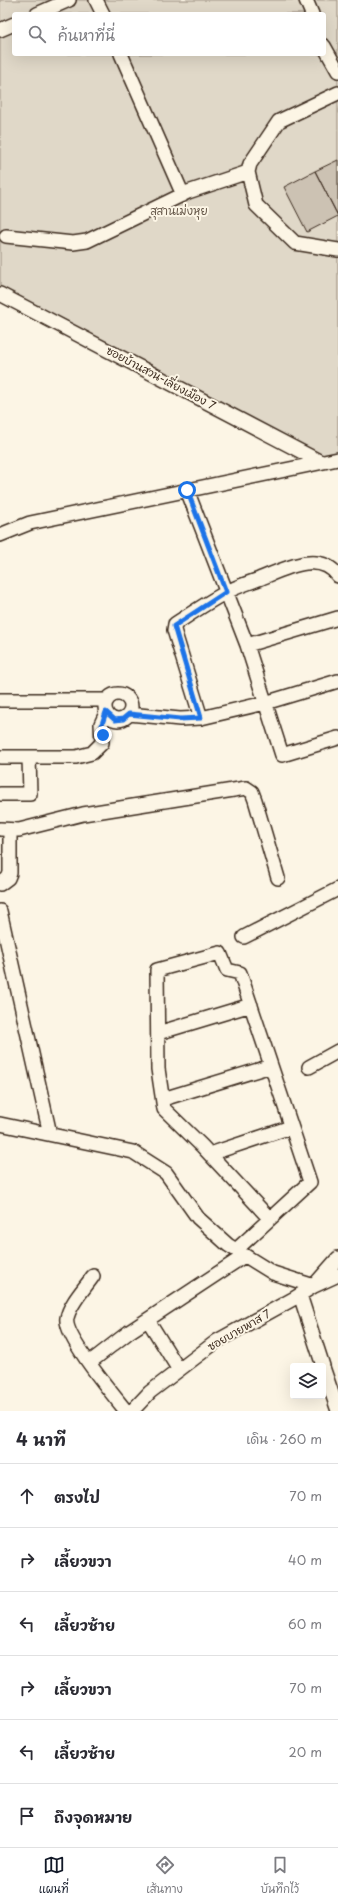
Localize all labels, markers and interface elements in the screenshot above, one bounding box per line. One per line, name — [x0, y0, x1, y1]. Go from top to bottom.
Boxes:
search box — [12, 12, 326, 56]
icon: search — [26, 23, 48, 45]
text: ค้นหาที่นี่ — [58, 23, 115, 46]
park label: สุสานเม่งหุย — [150, 202, 208, 220]
street label: ซอยบ้านสวน-เลี่ยงเมือง 7 — [103, 340, 220, 414]
route start — [178, 481, 196, 499]
route end — [94, 726, 112, 744]
street label: ซอยบายพาส 7 — [204, 1305, 273, 1355]
map controls — [290, 1363, 326, 1399]
button: layers — [290, 1363, 326, 1399]
text: 4 นาที — [16, 1426, 66, 1452]
text: เดิน · 260 m — [246, 1429, 322, 1448]
icon: ahead — [16, 1485, 38, 1507]
text: ตรงไป — [54, 1485, 100, 1508]
text: 70 m — [289, 1486, 322, 1505]
icon: right — [16, 1549, 38, 1571]
text: เลี้ยวขวา — [54, 1549, 112, 1572]
text: 40 m — [288, 1550, 322, 1569]
icon: left — [16, 1613, 38, 1635]
text: เลี้ยวซ้าย — [54, 1613, 115, 1636]
text: 60 m — [288, 1614, 322, 1633]
icon: right — [16, 1677, 38, 1699]
text: เลี้ยวขวา — [54, 1677, 112, 1700]
text: 70 m — [289, 1678, 322, 1697]
icon: left — [16, 1741, 38, 1763]
text: เลี้ยวซ้าย — [54, 1741, 115, 1764]
text: 20 m — [288, 1742, 322, 1761]
icon: arrive — [16, 1805, 38, 1827]
text: ถึงจุดหมาย — [54, 1805, 132, 1828]
tab: แผนที่ — [39, 1854, 69, 1897]
tab: เส้นทาง — [146, 1854, 183, 1897]
tab: บันทึกไว้ — [260, 1854, 299, 1897]

